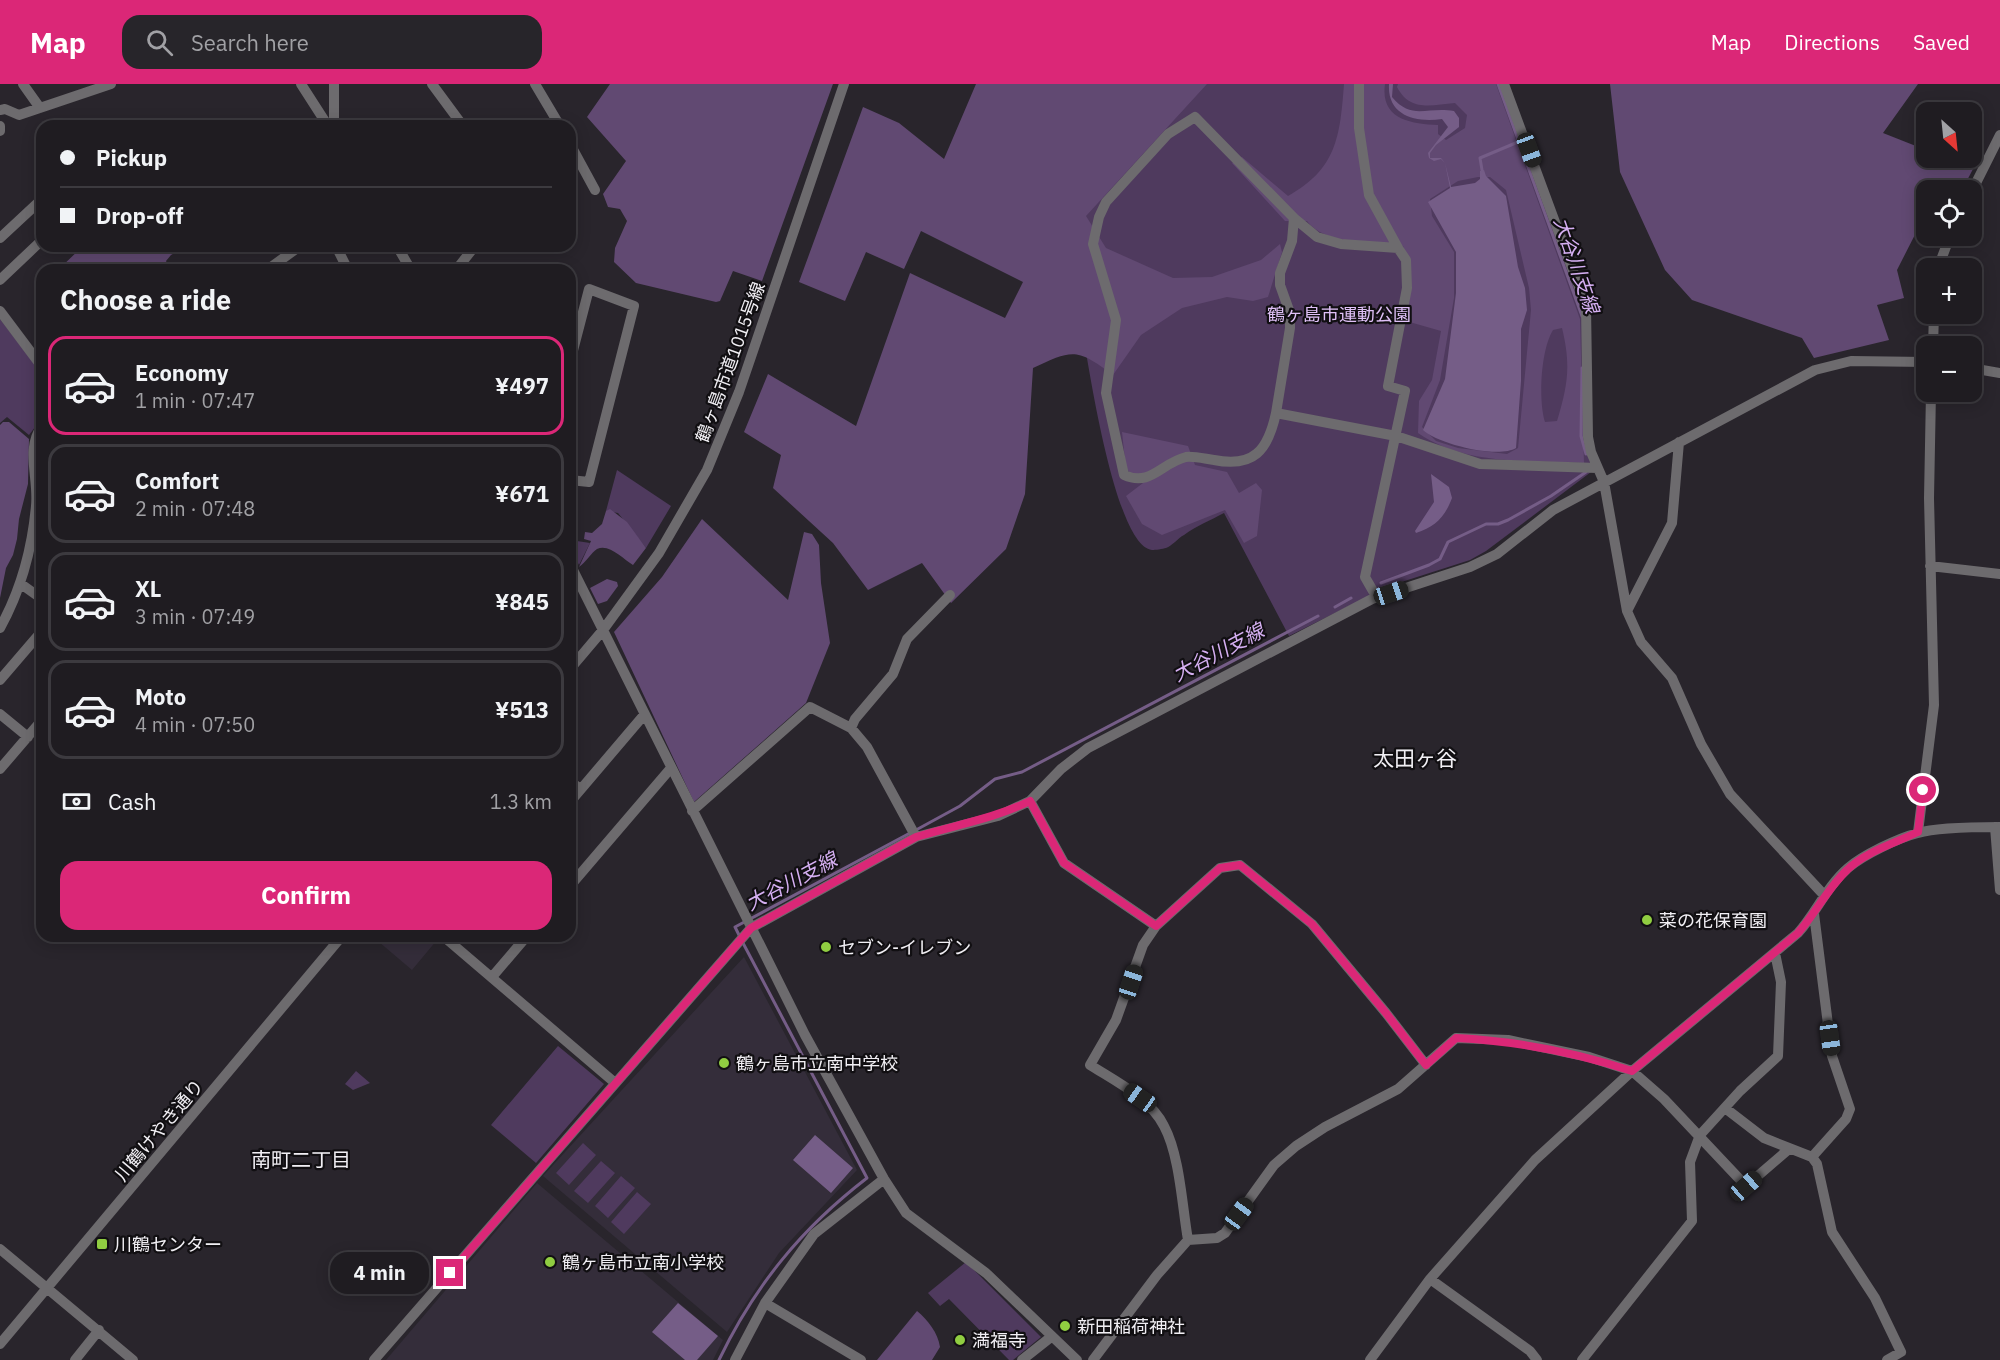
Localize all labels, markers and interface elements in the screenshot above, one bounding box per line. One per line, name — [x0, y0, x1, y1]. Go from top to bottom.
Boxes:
search box — [122, 15, 542, 69]
text: Map — [30, 24, 86, 61]
icon: search — [143, 26, 176, 59]
text: Search here — [191, 28, 309, 57]
text: Map — [1711, 28, 1751, 56]
text: Directions — [1784, 28, 1880, 56]
text: Saved — [1913, 28, 1970, 56]
north arrow — [1916, 102, 1982, 168]
map controls — [1916, 102, 1982, 402]
car — [1514, 130, 1544, 170]
text: Pickup — [96, 143, 167, 172]
button: locate — [1916, 180, 1982, 246]
text: Drop-off — [96, 201, 183, 230]
water label: 大谷川支線 — [1548, 213, 1607, 320]
button: + — [1916, 258, 1982, 324]
street label: 鶴ヶ島市道1015号線 — [690, 279, 770, 445]
text: Choose a ride — [60, 282, 231, 317]
park label: 鶴ヶ島市運動公園 — [1267, 303, 1411, 326]
button: − — [1916, 336, 1982, 402]
text: Economy — [135, 358, 229, 387]
icon: car — [63, 359, 117, 413]
text: ¥497 — [495, 371, 549, 400]
text: 1 min · 07:47 — [135, 387, 255, 414]
text: Comfort — [135, 466, 219, 495]
icon: car — [63, 467, 117, 521]
text: ¥671 — [495, 479, 549, 508]
text: 2 min · 07:48 — [135, 495, 255, 522]
text: XL — [135, 574, 161, 603]
icon: car — [63, 575, 117, 629]
car — [1371, 579, 1411, 607]
text: ¥845 — [495, 587, 549, 616]
text: 3 min · 07:49 — [135, 603, 255, 630]
water label: 大谷川支線 — [1168, 615, 1271, 687]
text: Moto — [135, 682, 186, 711]
icon: car — [63, 683, 117, 737]
text: ¥513 — [495, 695, 549, 724]
text: 4 min · 07:50 — [135, 711, 255, 738]
district label: 太田ヶ谷 — [1373, 744, 1457, 772]
route start — [1909, 776, 1936, 803]
icon: cash — [60, 785, 93, 818]
text: Cash — [108, 787, 157, 816]
text: 1.3 km — [490, 788, 552, 815]
water label: 大谷川支線 — [741, 844, 844, 916]
button: Confirm — [60, 861, 552, 930]
place label: 菜の花保育園 — [1659, 909, 1767, 932]
marker: 菜の花保育園 — [1640, 913, 1654, 927]
place label: セブン-イレブン — [838, 936, 971, 959]
marker: セブン-イレブン — [819, 940, 833, 954]
car — [1117, 962, 1145, 1002]
car — [1819, 1019, 1841, 1057]
place label: 鶴ヶ島市立南中学校 — [736, 1052, 898, 1075]
marker: 鶴ヶ島市立南中学校 — [717, 1056, 731, 1070]
street label: 川鶴けやき通り — [110, 1074, 208, 1186]
car — [1120, 1080, 1160, 1116]
district label: 南町二丁目 — [251, 1146, 351, 1173]
car — [1727, 1167, 1765, 1205]
car — [1221, 1194, 1257, 1234]
place label: 川鶴センター — [114, 1233, 222, 1256]
marker: 川鶴センター — [95, 1237, 109, 1251]
place label: 鶴ヶ島市立南小学校 — [562, 1251, 724, 1274]
callout: 4 min — [330, 1252, 429, 1294]
marker: 鶴ヶ島市立南小学校 — [543, 1255, 557, 1269]
text: 4 min — [353, 1259, 406, 1286]
route end — [436, 1259, 463, 1286]
place label: 新田稲荷神社 — [1077, 1315, 1185, 1338]
marker: 新田稲荷神社 — [1058, 1319, 1072, 1333]
place label: 満福寺 — [972, 1329, 1026, 1352]
marker: 満福寺 — [953, 1333, 967, 1347]

